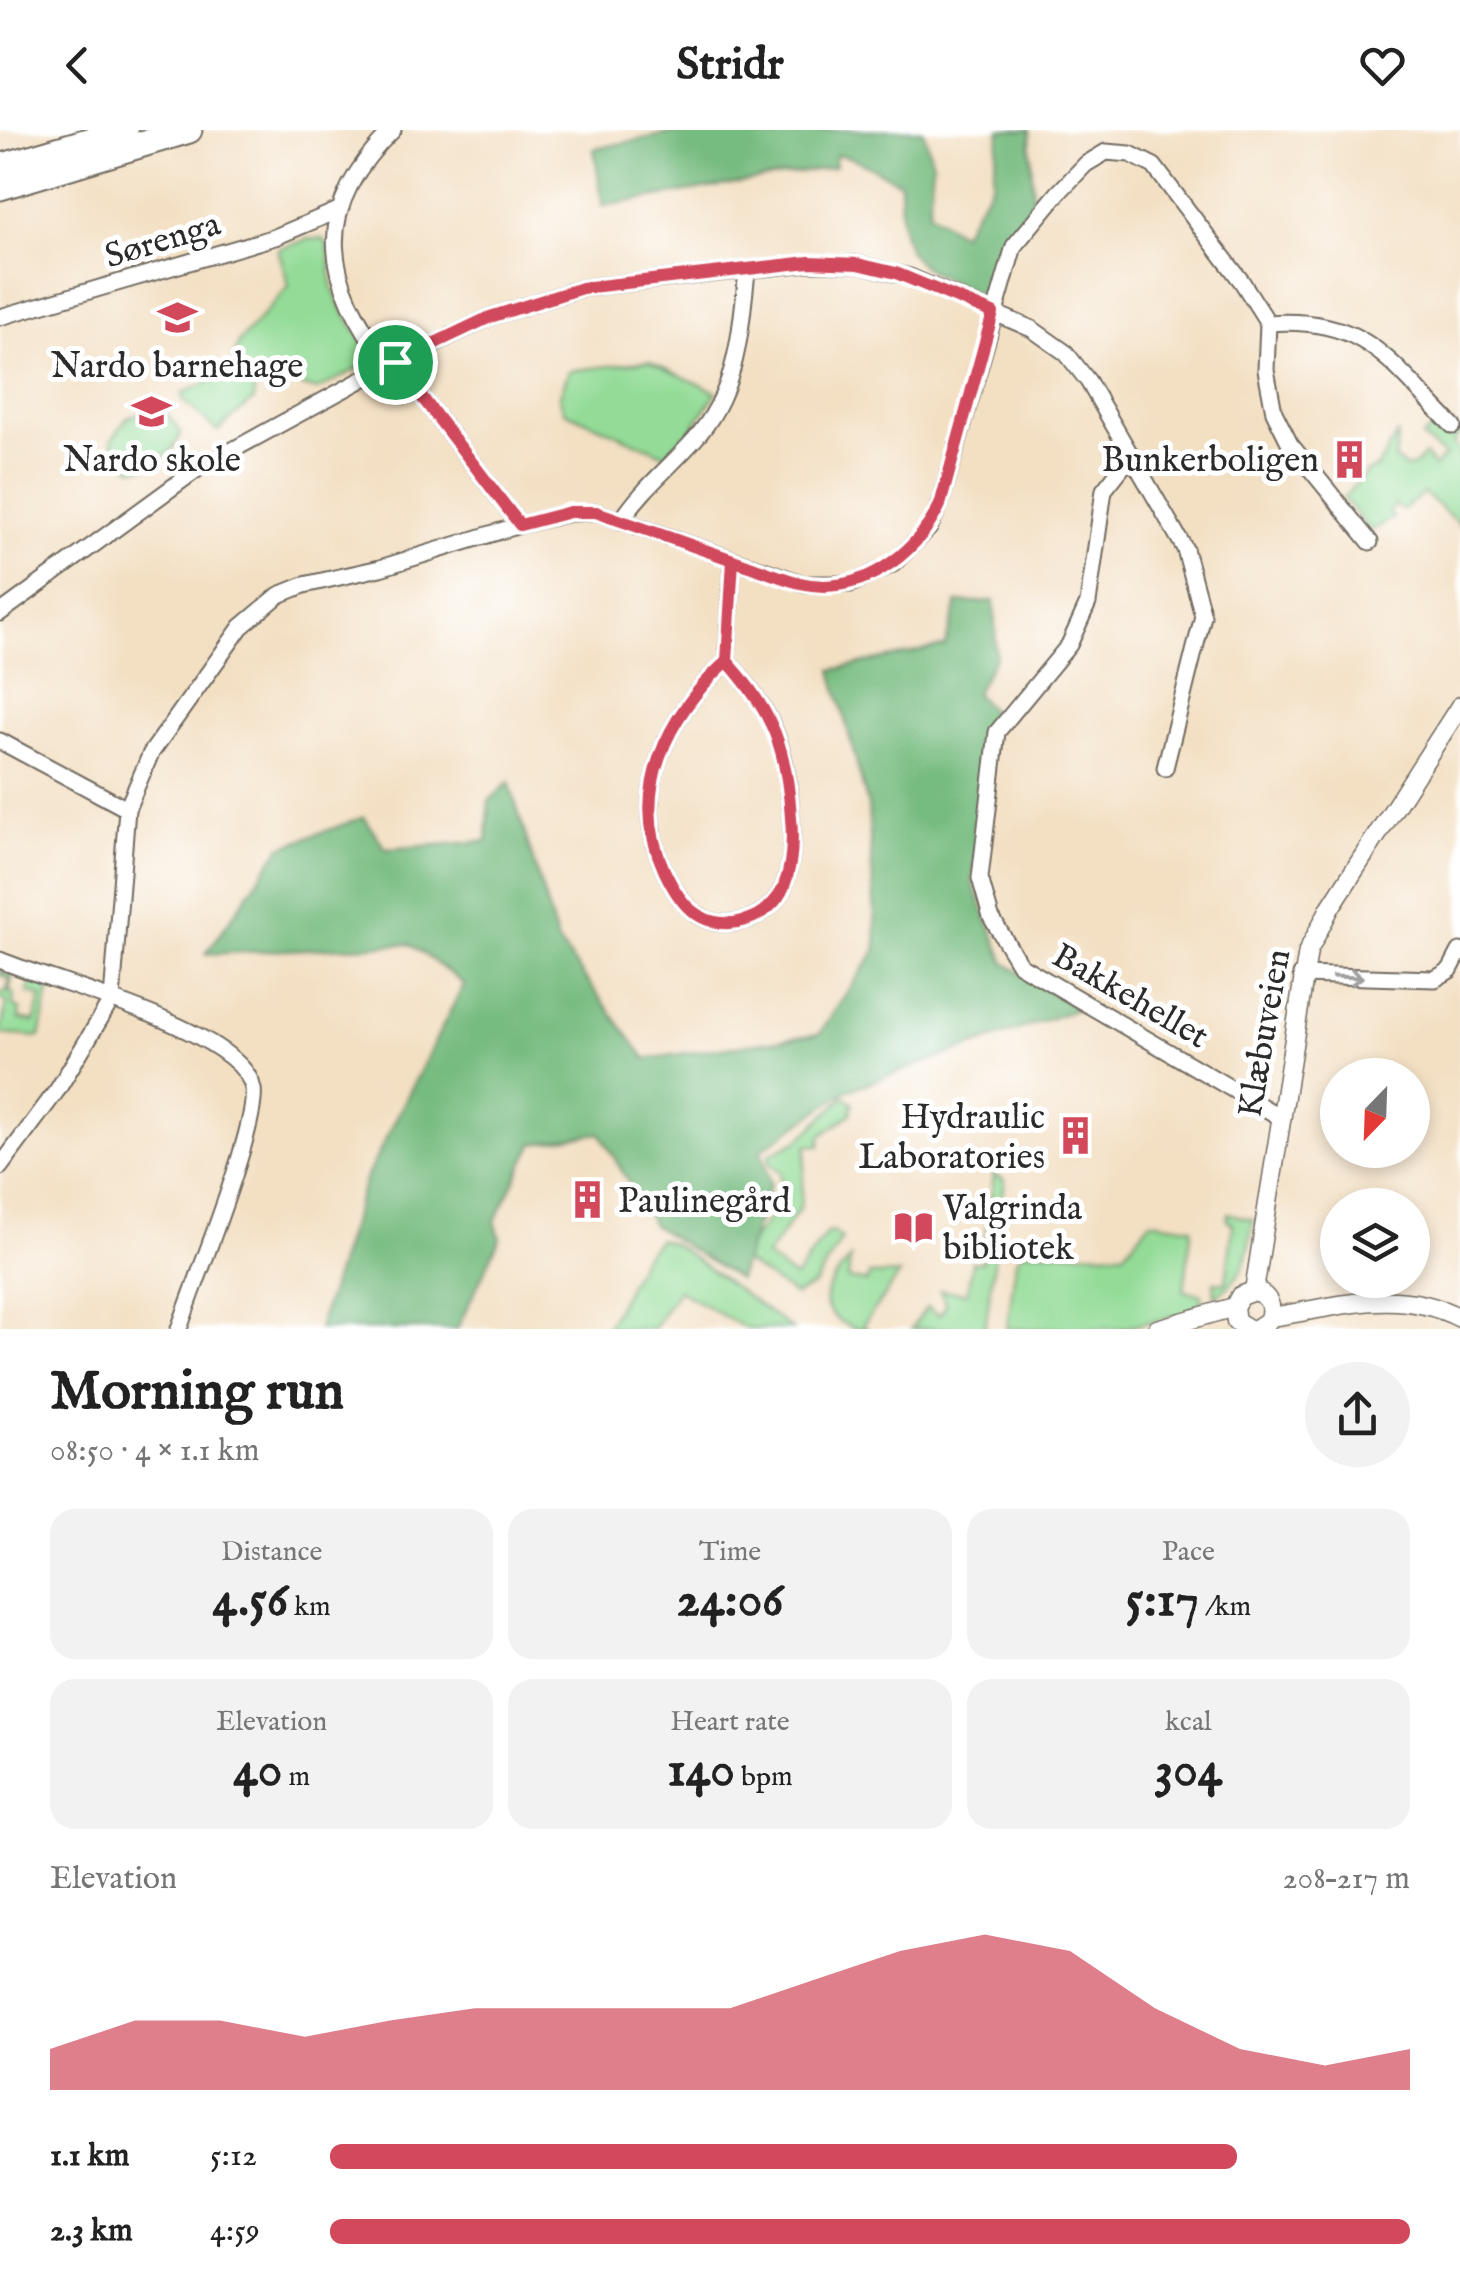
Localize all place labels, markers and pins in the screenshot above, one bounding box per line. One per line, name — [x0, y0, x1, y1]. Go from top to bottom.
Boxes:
school or university icon: Nardo barnehage — [156, 297, 198, 339]
pin — [353, 320, 438, 405]
place label: Nardo barnehage — [51, 345, 303, 390]
school or university icon: Nardo skole — [131, 391, 173, 433]
building icon: Bunkerboligen — [1328, 438, 1370, 480]
place label: Nardo skole — [63, 439, 241, 484]
place label: Bunkerboligen — [1102, 439, 1319, 484]
place label: Hydraulic Laboratories — [858, 1096, 1045, 1181]
building icon: Hydraulic Laboratories — [1054, 1115, 1096, 1157]
building icon: Paulinegård — [567, 1179, 609, 1221]
place label: Paulinegård — [618, 1180, 791, 1225]
place label: Valgrinda bibliotek — [942, 1187, 1083, 1272]
library icon: Valgrinda bibliotek — [892, 1206, 934, 1248]

